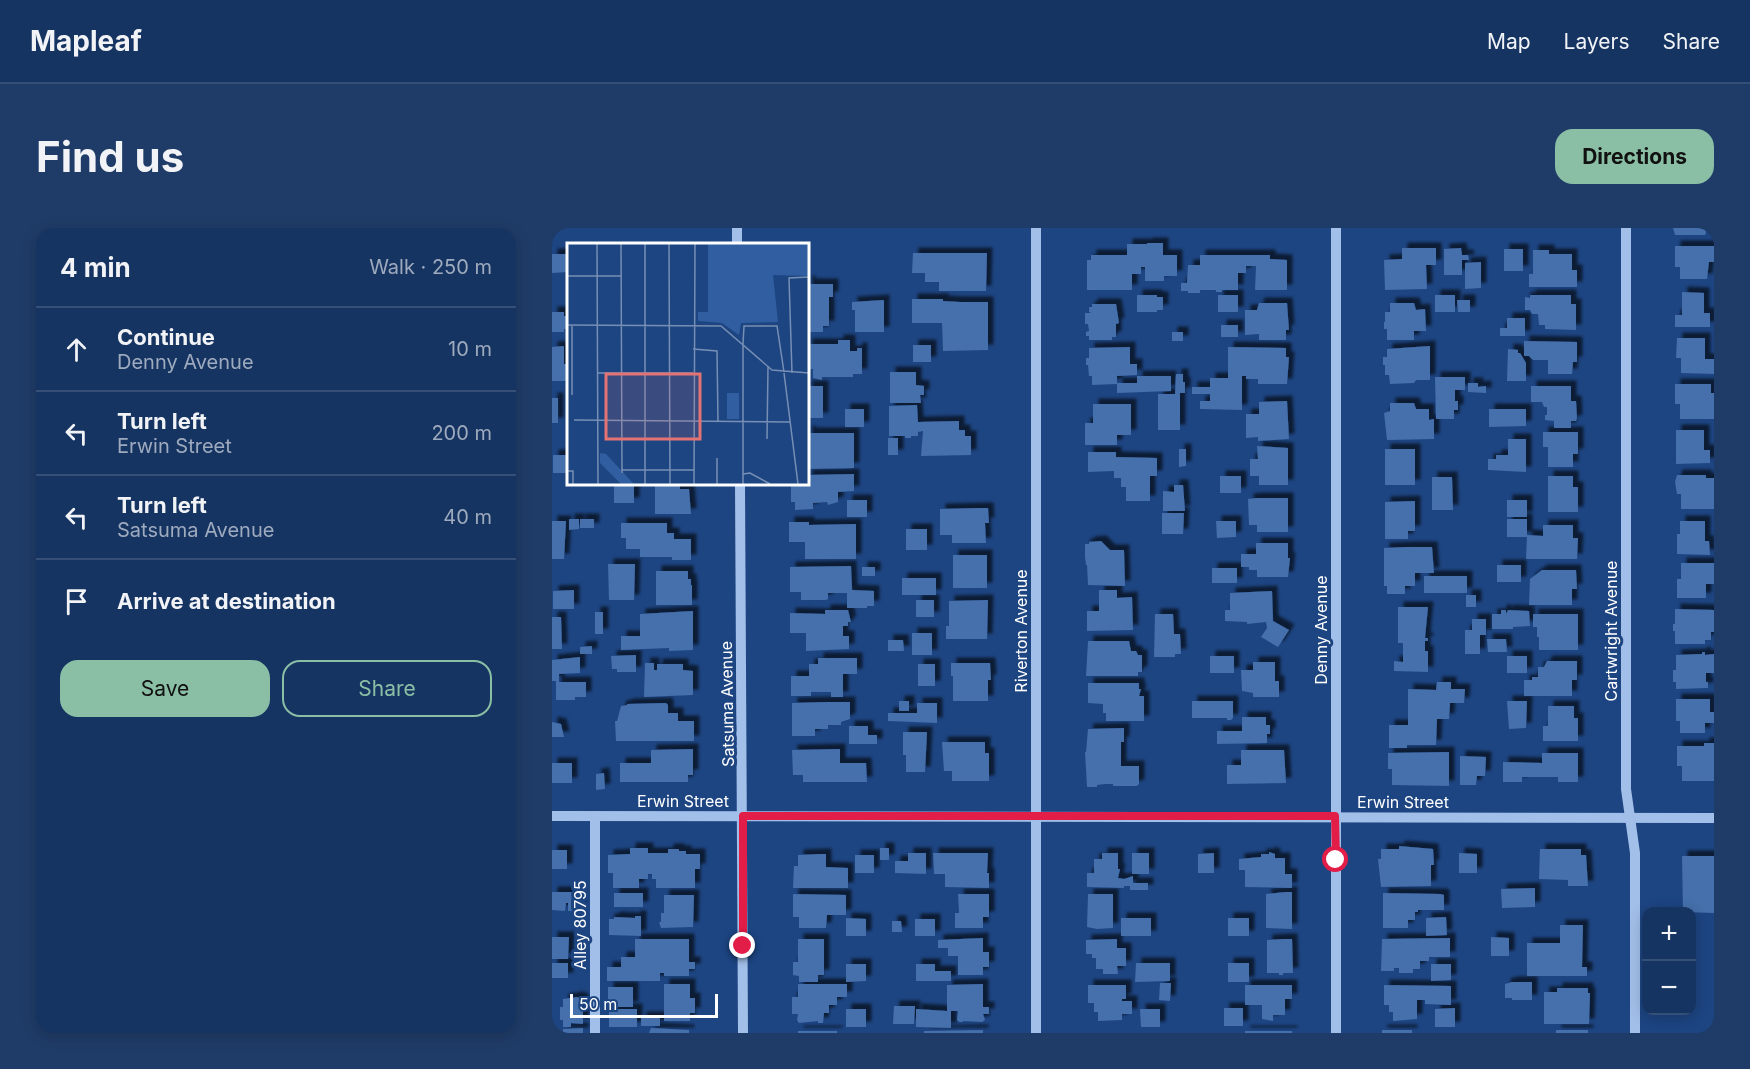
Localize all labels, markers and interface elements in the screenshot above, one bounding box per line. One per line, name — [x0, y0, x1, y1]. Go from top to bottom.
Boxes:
text: Mapleaf — [30, 24, 142, 58]
text: Map — [1487, 29, 1531, 54]
text: Layers — [1564, 29, 1630, 54]
text: Share — [1663, 29, 1720, 54]
button: Directions — [1555, 129, 1714, 184]
text: Find us — [36, 131, 184, 182]
inset map — [567, 243, 808, 484]
text: 4 min — [60, 252, 131, 283]
text: Walk · 250 m — [369, 255, 492, 279]
text: Continue — [117, 324, 215, 350]
icon: ahead — [60, 333, 93, 366]
text: 10 m — [448, 337, 492, 361]
text: Denny Avenue — [117, 350, 254, 374]
text: Turn left — [117, 408, 207, 434]
icon: left — [60, 417, 93, 450]
text: 200 m — [431, 421, 492, 445]
text: Erwin Street — [117, 434, 232, 458]
text: Turn left — [117, 492, 207, 518]
icon: left — [60, 501, 93, 534]
text: 40 m — [443, 505, 492, 529]
text: Satsuma Avenue — [117, 518, 274, 542]
street label: Cartwright Avenue — [1601, 561, 1621, 701]
street label: Riverton Avenue — [1011, 569, 1031, 693]
street label: Denny Avenue — [1311, 575, 1331, 685]
icon: arrive — [60, 585, 93, 618]
text: Arrive at destination — [117, 588, 336, 614]
street label: Satsuma Avenue — [716, 641, 738, 767]
button: Save — [60, 660, 270, 717]
button: Share — [282, 660, 492, 717]
street label: Erwin Street — [637, 791, 729, 811]
street label: Erwin Street — [1357, 792, 1449, 812]
route start — [1322, 846, 1348, 872]
street label: Alley 80795 — [570, 880, 590, 970]
map controls — [1642, 907, 1696, 1015]
button: + — [1642, 907, 1696, 961]
route end — [729, 932, 755, 958]
button: − — [1642, 961, 1696, 1015]
scale bar — [570, 991, 718, 1018]
text: 50 m — [579, 994, 617, 1014]

